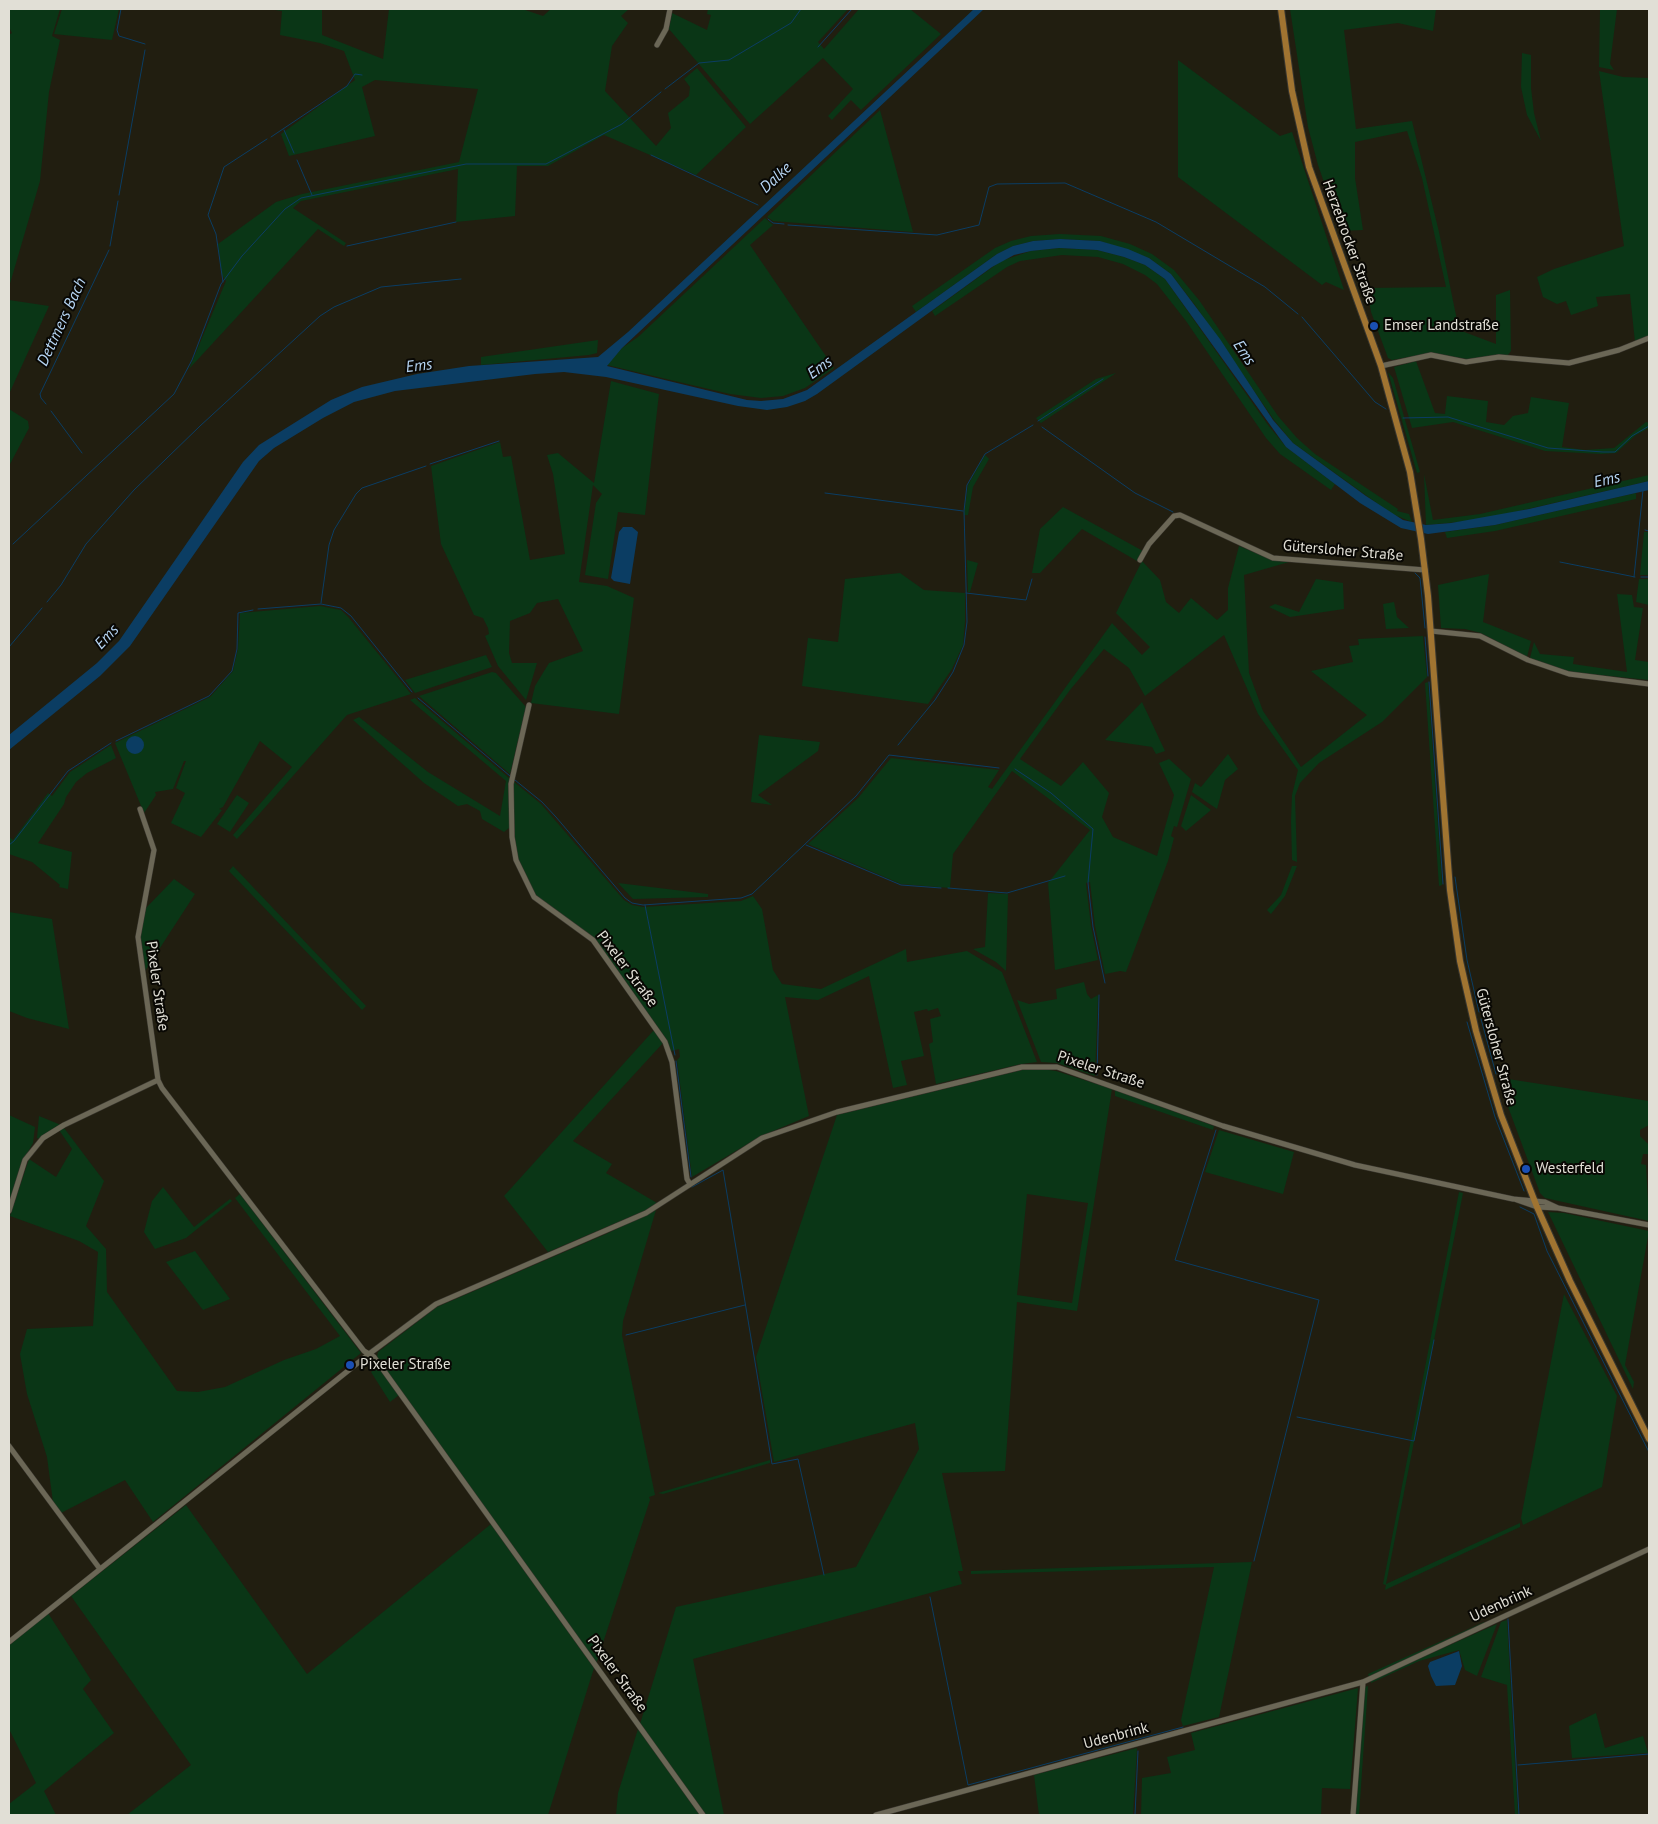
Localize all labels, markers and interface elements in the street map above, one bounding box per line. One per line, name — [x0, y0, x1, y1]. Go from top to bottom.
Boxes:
water label: Dalke — [756, 159, 796, 197]
street label: Herzebrocker Straße — [1318, 178, 1380, 306]
water label: Dettmers Bach — [33, 275, 91, 369]
place label: Emser Landstraße — [1384, 317, 1499, 335]
marker: Emser Landstraße — [1368, 320, 1380, 332]
water label: Ems — [1229, 337, 1259, 369]
water label: Ems — [804, 352, 836, 384]
water label: Ems — [405, 355, 433, 377]
water label: Ems — [1592, 468, 1622, 492]
street label: Gütersloher Straße — [1282, 537, 1404, 565]
water label: Ems — [91, 621, 123, 653]
street label: Pixeler Straße — [593, 927, 661, 1011]
street label: Pixeler Straße — [142, 940, 172, 1032]
street label: Gütersloher Straße — [1472, 986, 1520, 1108]
street label: Pixeler Straße — [1055, 1047, 1147, 1093]
place label: Westerfeld — [1536, 1160, 1604, 1178]
marker: Westerfeld — [1520, 1163, 1532, 1175]
place label: Pixeler Straße — [360, 1356, 451, 1374]
marker: Pixeler Straße — [344, 1359, 356, 1371]
street label: Udenbrink — [1467, 1582, 1535, 1626]
street label: Pixeler Straße — [583, 1632, 651, 1716]
street label: Udenbrink — [1082, 1719, 1150, 1753]

